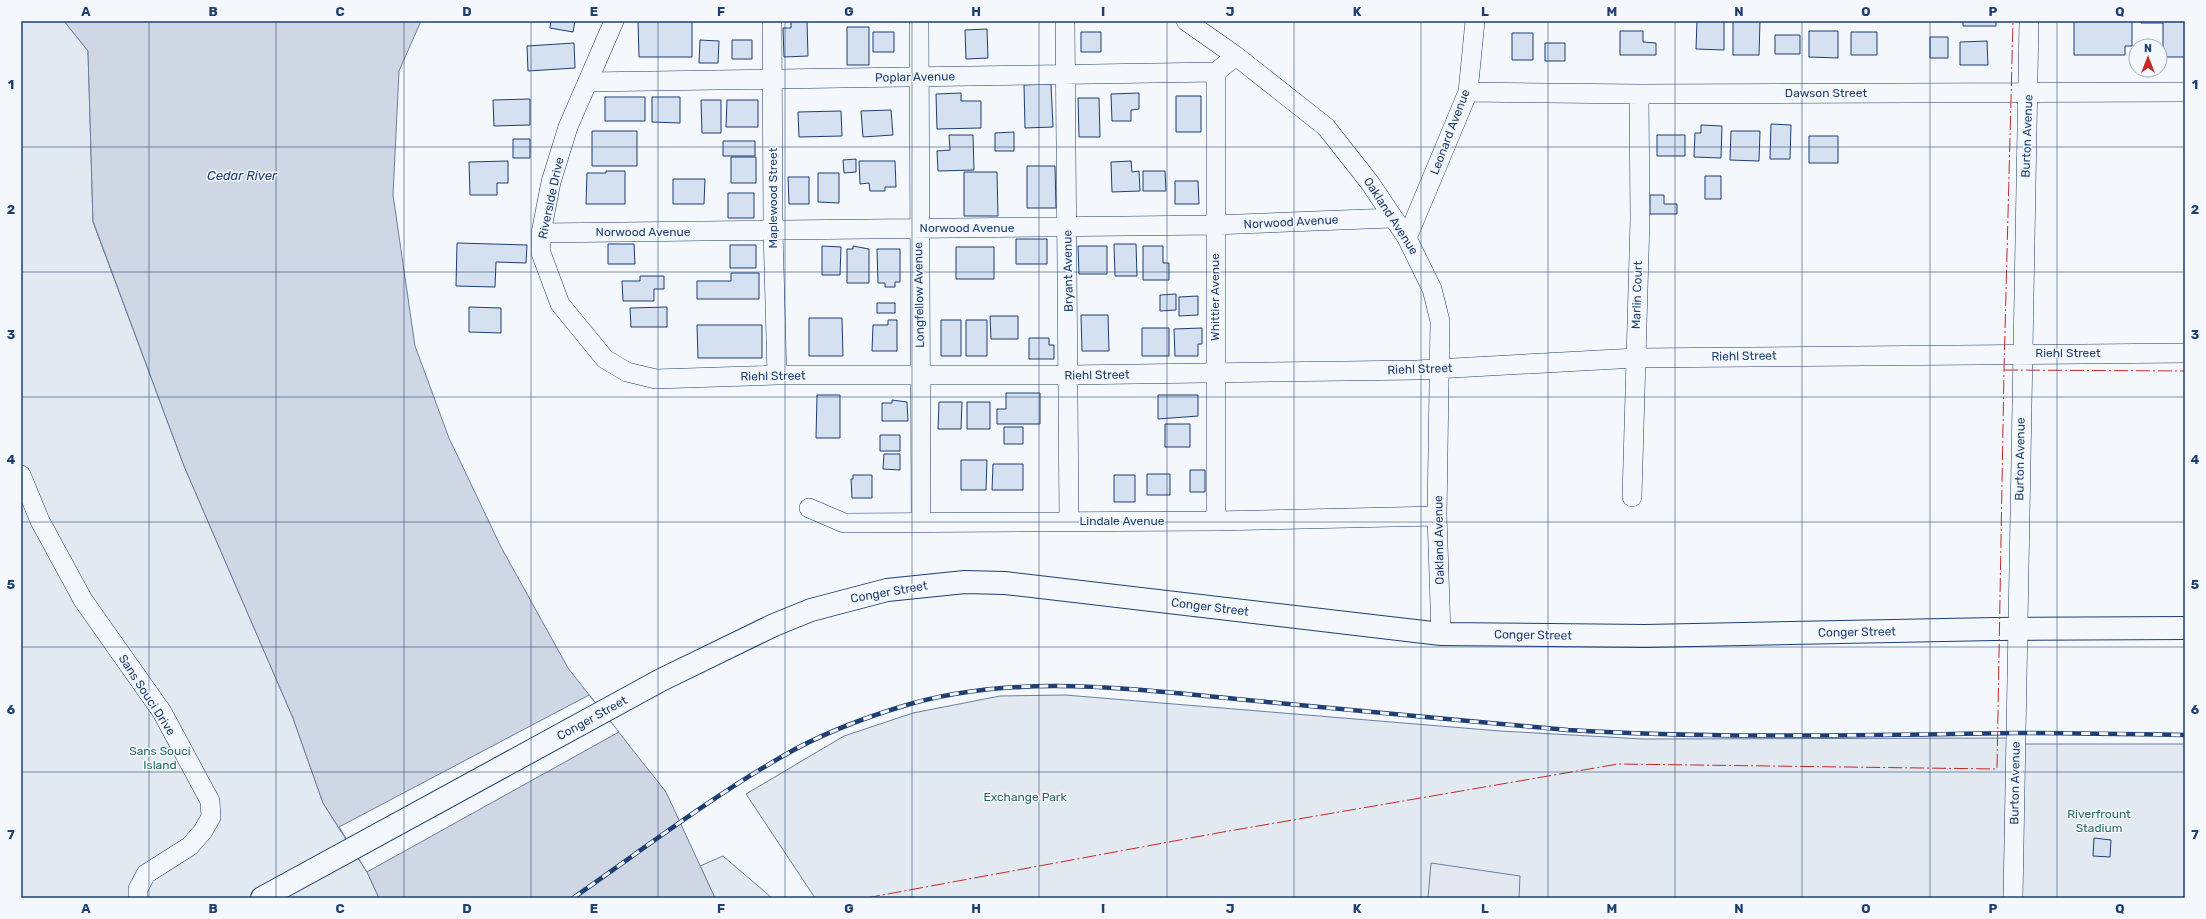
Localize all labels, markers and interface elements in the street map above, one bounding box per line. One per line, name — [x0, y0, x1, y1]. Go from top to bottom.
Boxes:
text: A — [81, 4, 91, 19]
text: B — [208, 4, 218, 19]
text: C — [335, 4, 345, 19]
text: D — [462, 4, 472, 19]
text: E — [590, 4, 598, 19]
text: F — [717, 4, 725, 19]
text: G — [844, 4, 854, 19]
text: H — [971, 4, 981, 19]
text: I — [1101, 4, 1105, 19]
text: J — [1226, 4, 1234, 19]
text: K — [1353, 4, 1362, 19]
text: L — [1481, 4, 1489, 19]
text: M — [1607, 4, 1617, 19]
text: N — [1734, 4, 1744, 19]
text: O — [1861, 4, 1871, 19]
text: P — [1989, 4, 1998, 19]
text: Q — [2115, 4, 2125, 19]
north arrow — [2128, 38, 2168, 78]
text: N — [2144, 42, 2152, 55]
street label: Poplar Avenue — [875, 69, 955, 85]
text: 1 — [8, 77, 14, 92]
text: 1 — [2192, 77, 2198, 92]
street label: Dawson Street — [1785, 86, 1867, 100]
street label: Leonard Avenue — [1427, 87, 1473, 177]
street label: Burton Avenue — [2019, 94, 2035, 178]
street label: Maplewood Street — [766, 147, 780, 248]
street label: Riverside Drive — [536, 156, 567, 240]
water label: Cedar River — [207, 168, 278, 183]
street label: Oakland Avenue — [1361, 175, 1421, 258]
text: 2 — [7, 202, 15, 217]
text: 2 — [2191, 202, 2199, 217]
street label: Norwood Avenue — [1243, 213, 1339, 231]
street label: Norwood Avenue — [920, 221, 1015, 235]
street label: Norwood Avenue — [596, 225, 691, 239]
street label: Bryant Avenue — [1060, 230, 1076, 312]
street label: Longfellow Avenue — [911, 242, 927, 348]
street label: Whittier Avenue — [1208, 253, 1222, 341]
street label: Marlin Court — [1629, 260, 1645, 329]
text: 3 — [7, 327, 16, 342]
text: 3 — [2191, 327, 2200, 342]
street label: Riehl Street — [2035, 346, 2101, 360]
street label: Riehl Street — [1711, 348, 1777, 364]
street label: Riehl Street — [1387, 361, 1453, 377]
street label: Riehl Street — [1064, 367, 1130, 383]
street label: Riehl Street — [740, 368, 806, 384]
street label: Burton Avenue — [2012, 417, 2028, 501]
text: 4 — [7, 452, 16, 467]
text: 4 — [2191, 452, 2200, 467]
street label: Oakland Avenue — [1431, 495, 1447, 585]
street label: Lindale Avenue — [1080, 514, 1165, 528]
text: 5 — [7, 577, 15, 592]
text: 5 — [2191, 577, 2199, 592]
street label: Conger Street — [849, 578, 929, 606]
street label: Conger Street — [1170, 595, 1250, 619]
street label: Conger Street — [1818, 624, 1896, 640]
street label: Conger Street — [1494, 627, 1572, 643]
street label: Sans Souci Drive — [116, 652, 178, 738]
street label: Conger Street — [555, 693, 630, 743]
text: 6 — [7, 702, 16, 717]
text: 6 — [2191, 702, 2200, 717]
street label: Burton Avenue — [2007, 741, 2023, 825]
park label: Sans Souci Island — [129, 744, 191, 772]
park label: Exchange Park — [983, 790, 1067, 804]
park label: Riverfrount Stadium — [2067, 807, 2131, 835]
text: 7 — [7, 827, 15, 842]
text: 7 — [2191, 827, 2199, 842]
text: A — [81, 901, 91, 916]
text: B — [208, 901, 218, 916]
text: C — [335, 901, 345, 916]
text: D — [462, 901, 472, 916]
text: E — [590, 901, 598, 916]
text: F — [717, 901, 725, 916]
text: G — [844, 901, 854, 916]
text: H — [971, 901, 981, 916]
text: I — [1101, 901, 1105, 916]
text: J — [1226, 901, 1234, 916]
text: K — [1353, 901, 1362, 916]
text: L — [1481, 901, 1489, 916]
text: M — [1607, 901, 1617, 916]
text: N — [1734, 901, 1744, 916]
text: O — [1861, 901, 1871, 916]
text: P — [1989, 901, 1998, 916]
text: Q — [2115, 901, 2125, 916]

